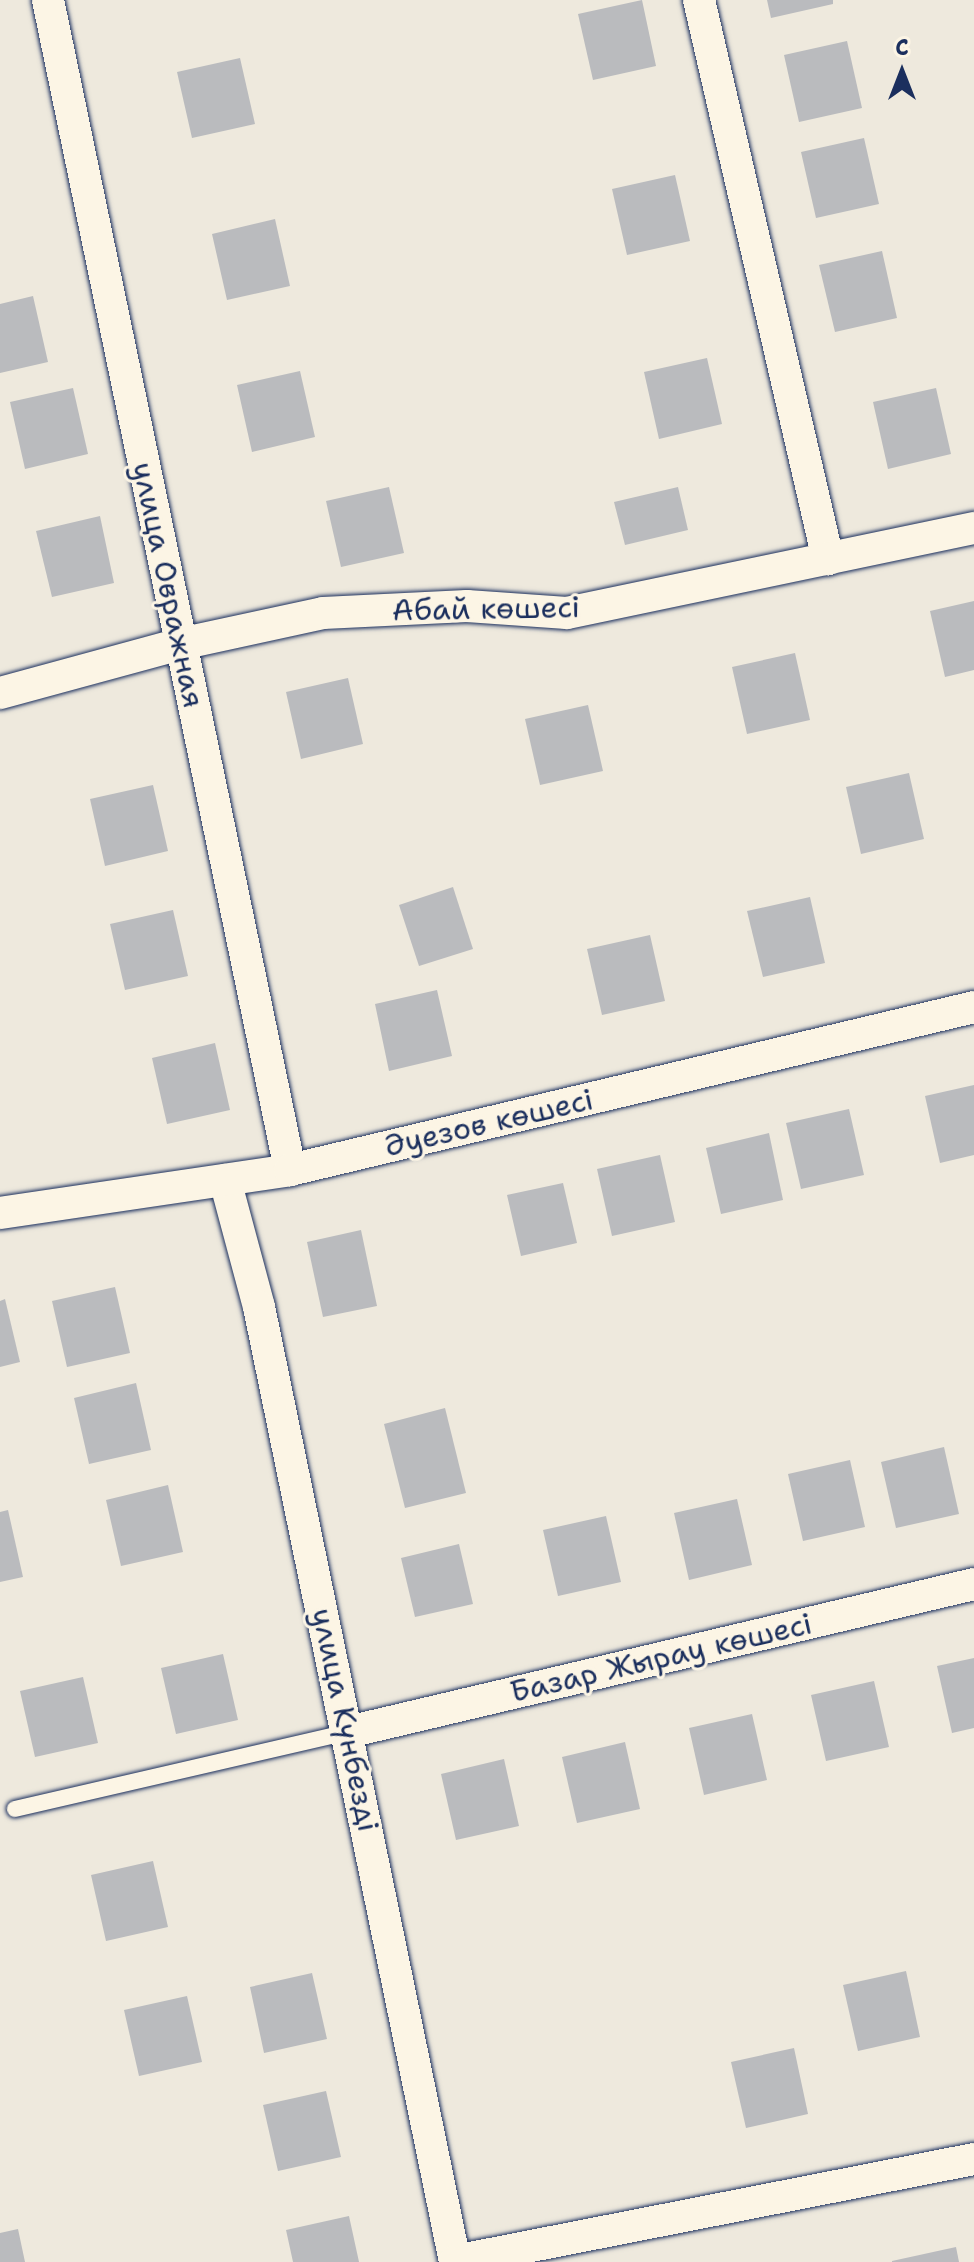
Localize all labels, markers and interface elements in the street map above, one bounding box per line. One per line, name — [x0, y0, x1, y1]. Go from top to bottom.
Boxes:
north arrow — [862, 32, 942, 112]
text: С — [895, 33, 909, 62]
street label: улица Овражная — [124, 459, 212, 711]
street label: Абай көшесі — [392, 589, 580, 629]
street label: Әуезов көшесі — [381, 1081, 597, 1165]
street label: улица Күнбезді — [304, 1605, 386, 1835]
street label: Базар Жырау көшесі — [507, 1606, 815, 1710]

